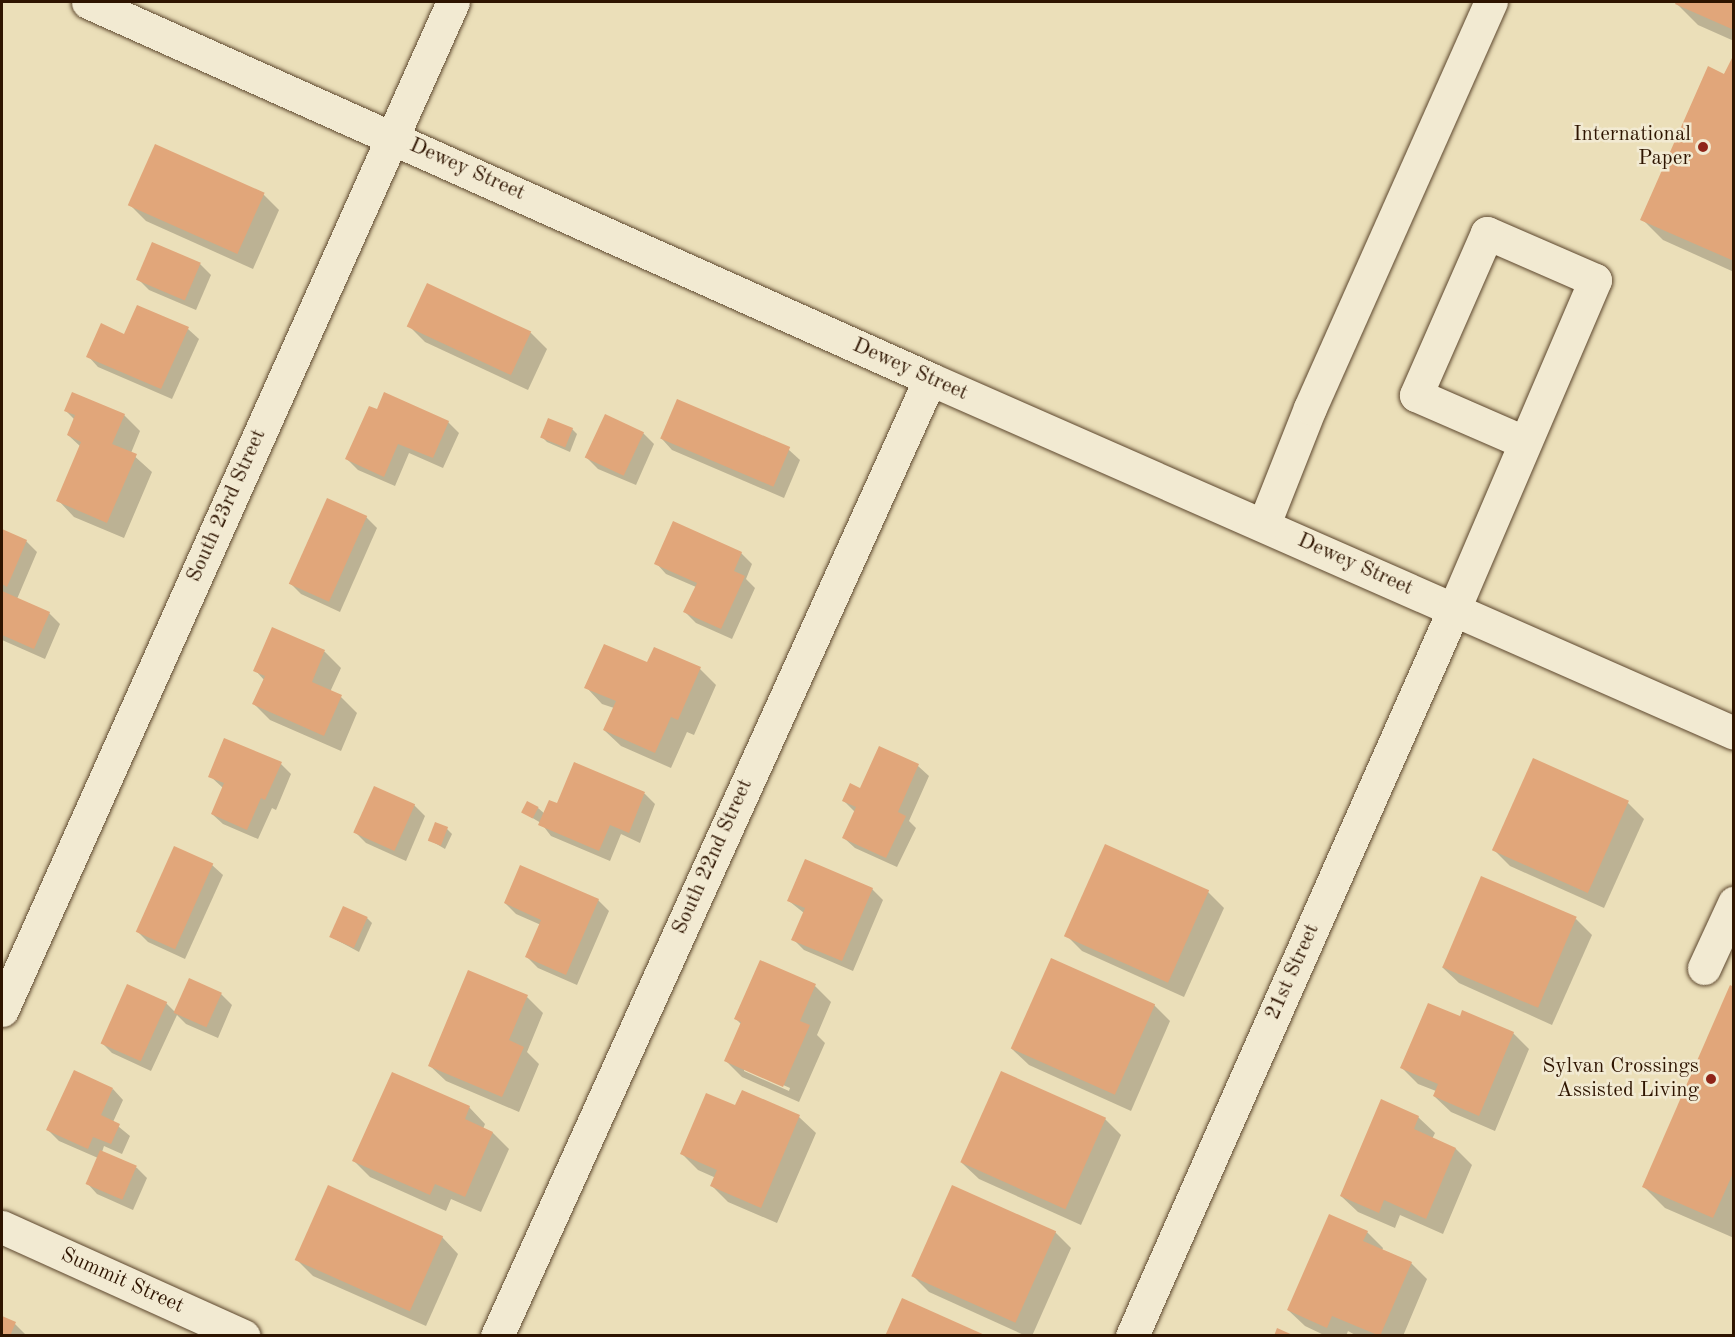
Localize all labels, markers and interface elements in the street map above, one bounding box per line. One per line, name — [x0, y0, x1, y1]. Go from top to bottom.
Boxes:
place label: International Paper — [1573, 122, 1691, 172]
street label: Dewey Street — [405, 133, 529, 207]
marker: International Paper — [1696, 140, 1710, 154]
street label: Dewey Street — [848, 333, 972, 407]
street label: South 23rd Street — [182, 426, 272, 586]
street label: Dewey Street — [1293, 528, 1417, 602]
street label: South 22nd Street — [667, 775, 759, 939]
street label: 21st Street — [1261, 920, 1325, 1024]
place label: Sylvan Crossings Assisted Living — [1542, 1054, 1699, 1104]
marker: Sylvan Crossings Assisted Living — [1704, 1072, 1718, 1086]
street label: Summit Street — [57, 1243, 187, 1319]

